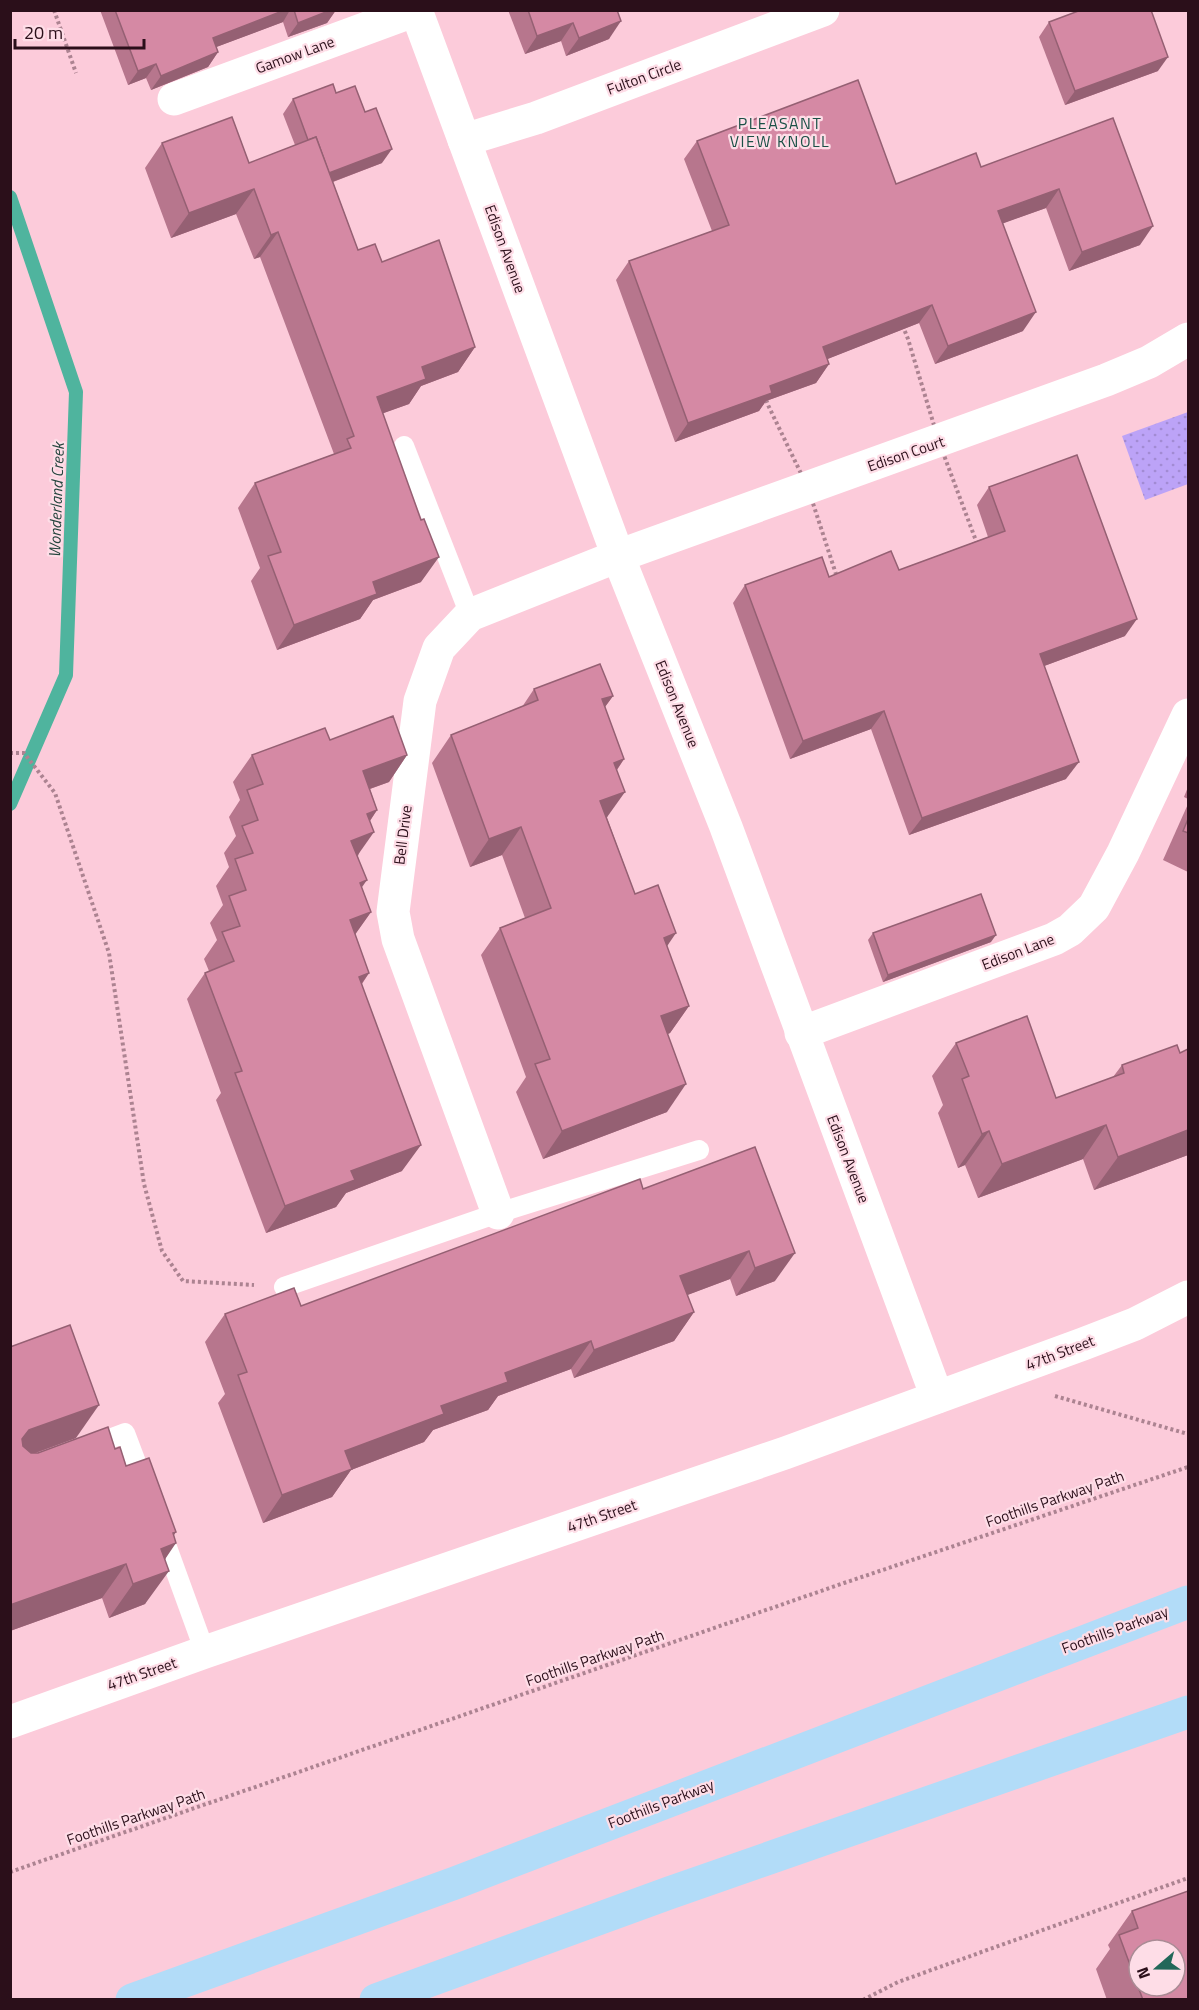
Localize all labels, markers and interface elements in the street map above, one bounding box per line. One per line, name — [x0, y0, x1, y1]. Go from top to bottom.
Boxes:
scale bar — [15, 12, 144, 50]
text: 20 m — [24, 19, 63, 46]
street label: Gamow Lane — [252, 30, 337, 79]
street label: Fulton Circle — [603, 52, 684, 101]
district label: PLEASANT VIEW KNOLL — [730, 111, 830, 153]
street label: Edison Avenue — [479, 201, 532, 296]
street label: Edison Court — [864, 429, 948, 477]
water label: Wonderland Creek — [42, 440, 70, 558]
street label: Edison Avenue — [649, 657, 705, 751]
street label: Bell Drive — [387, 804, 418, 866]
street label: Edison Lane — [978, 927, 1057, 976]
street label: Edison Avenue — [821, 1111, 876, 1206]
street label: 47th Street — [1022, 1329, 1098, 1376]
street label: Foothills Parkway Path — [983, 1464, 1127, 1533]
street label: 47th Street — [564, 1493, 640, 1538]
street label: Foothills Parkway — [1058, 1600, 1171, 1659]
street label: Foothills Parkway Path — [523, 1623, 667, 1692]
street label: 47th Street — [104, 1651, 180, 1696]
street label: Foothills Parkway — [604, 1773, 717, 1834]
street label: Foothills Parkway Path — [64, 1782, 208, 1851]
north arrow — [1127, 1938, 1187, 1998]
text: N — [1130, 1964, 1156, 1982]

